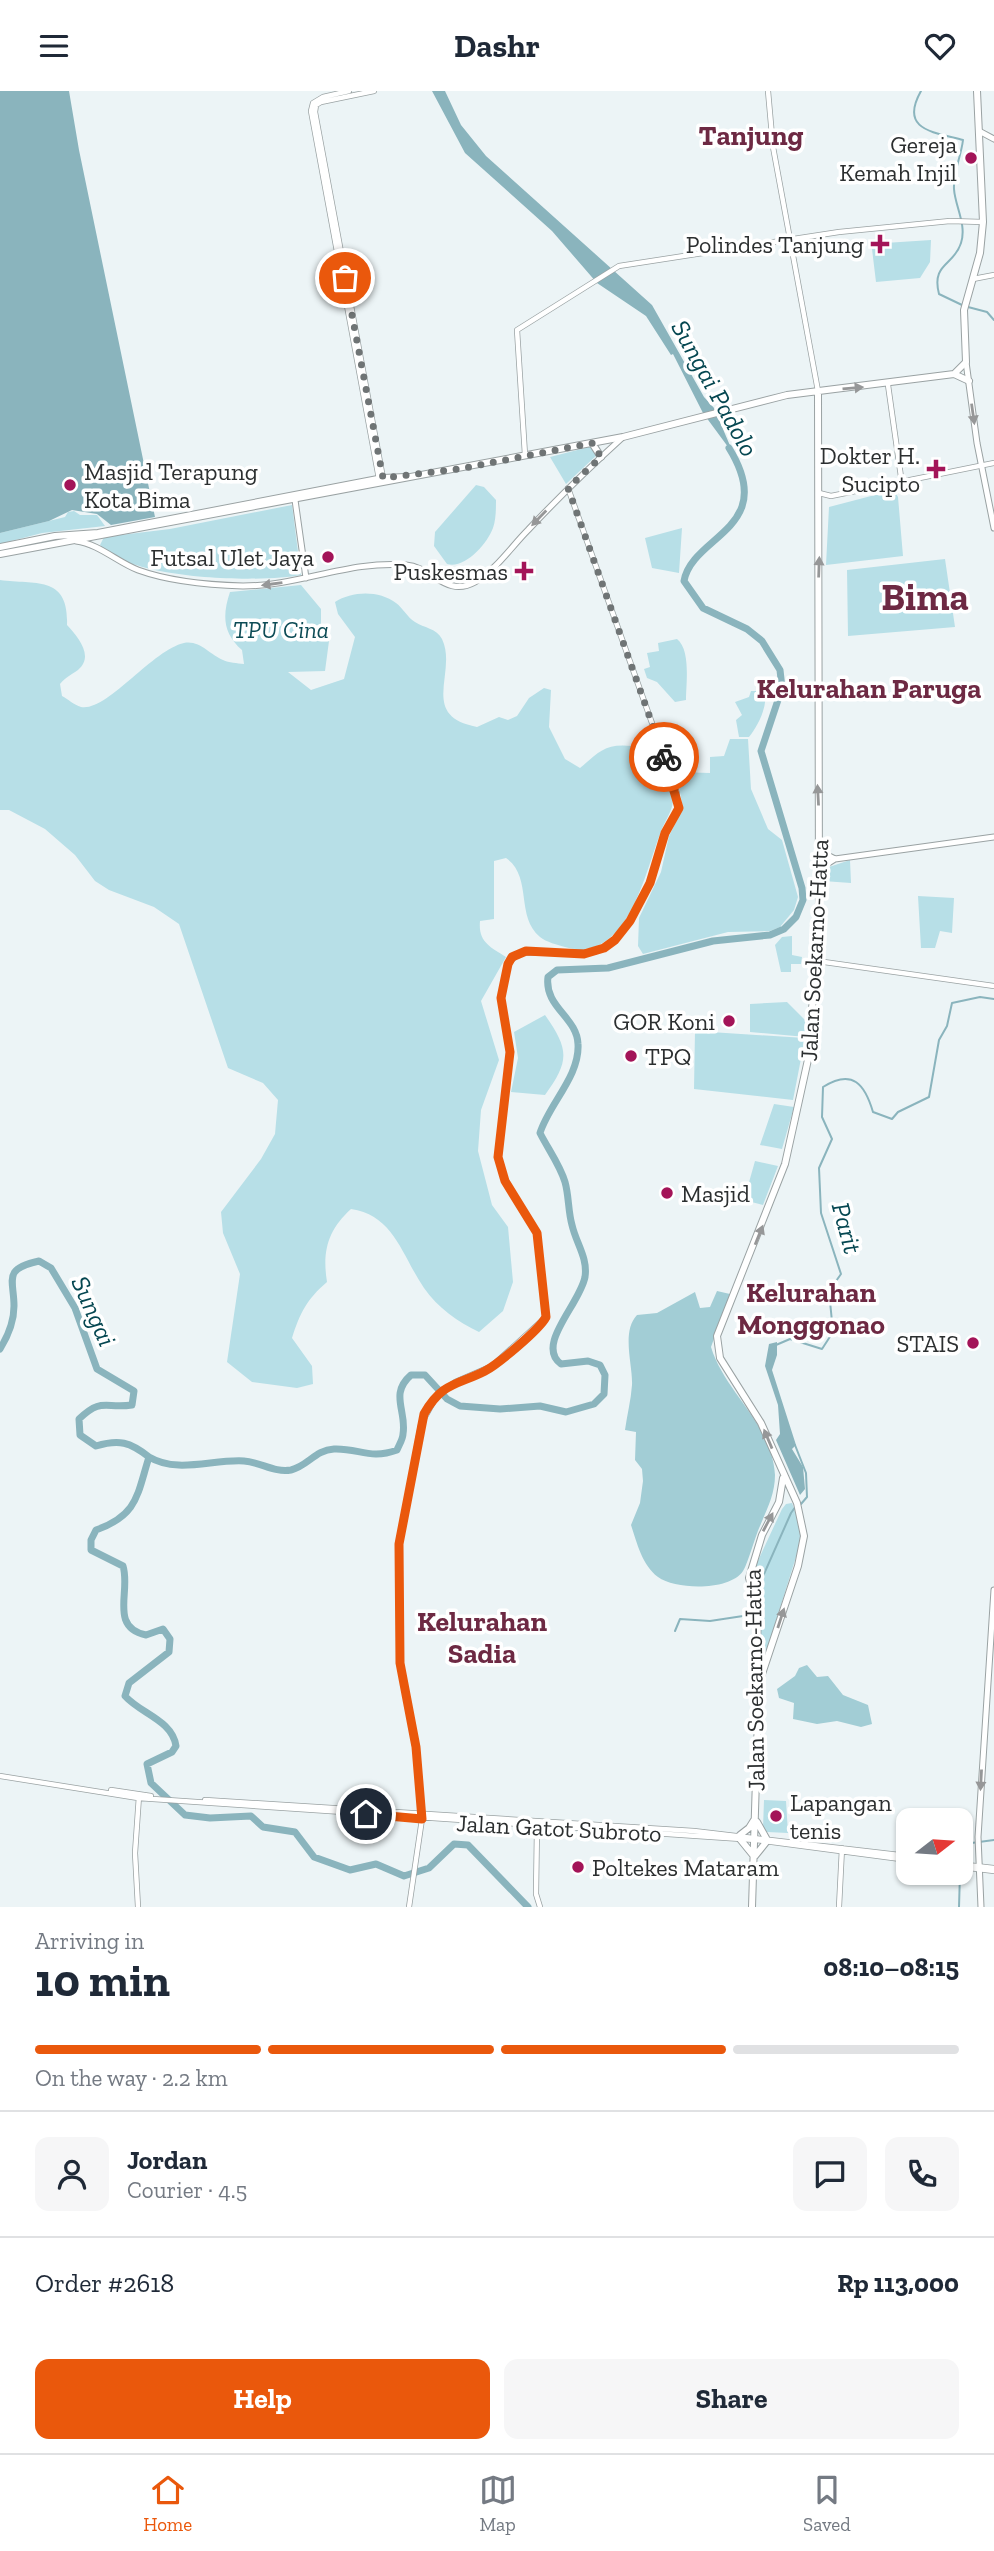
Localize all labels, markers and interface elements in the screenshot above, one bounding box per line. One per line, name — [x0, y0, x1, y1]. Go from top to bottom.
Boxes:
icon: menu — [35, 27, 73, 65]
text: Dashr — [454, 27, 540, 65]
icon: heart — [921, 27, 959, 65]
district label: Tanjung — [699, 119, 804, 152]
place label: Gereja Kemah Injil — [839, 130, 957, 187]
marker: Gereja Kemah Injil — [963, 150, 979, 166]
place label: Polindes Tanjung — [686, 230, 864, 259]
marker: Polindes Tanjung — [870, 234, 890, 254]
pin — [315, 248, 375, 308]
icon: bag — [326, 259, 364, 297]
water label: Sungai Padolo — [664, 314, 766, 462]
one-way arrow — [842, 382, 864, 393]
one-way arrow — [968, 403, 979, 425]
place label: Dokter H. Sucipto — [820, 441, 920, 498]
place label: Masjid Terapung Kota Bima — [84, 457, 258, 514]
marker: Dokter H. Sucipto — [926, 459, 946, 479]
marker: Masjid Terapung Kota Bima — [62, 477, 78, 493]
one-way arrow — [531, 509, 547, 526]
place label: Futsal Ulet Jaya — [150, 543, 314, 572]
marker: Futsal Ulet Jaya — [320, 549, 336, 565]
one-way arrow — [813, 556, 824, 578]
place label: Puskesmas — [394, 557, 508, 586]
marker: Puskesmas — [514, 561, 534, 581]
district label: Bima — [881, 574, 969, 620]
one-way arrow — [261, 578, 283, 589]
park label: TPU Cina — [233, 615, 329, 644]
district label: Kelurahan Paruga — [757, 672, 981, 705]
courier — [629, 722, 699, 792]
icon: bike — [645, 738, 683, 776]
one-way arrow — [813, 783, 824, 805]
street label: Jalan Soekarno-Hatta — [794, 838, 834, 1062]
place label: GOR Koni — [613, 1007, 715, 1036]
marker: GOR Koni — [721, 1013, 737, 1029]
place label: TPQ — [645, 1042, 691, 1071]
marker: TPQ — [623, 1048, 639, 1064]
place label: Masjid — [681, 1179, 750, 1208]
marker: Masjid — [659, 1185, 675, 1201]
water label: Parit — [825, 1199, 869, 1257]
one-way arrow — [754, 1224, 765, 1245]
water label: Sungai — [64, 1271, 124, 1351]
district label: Kelurahan Monggonao — [737, 1276, 885, 1341]
place label: STAIS — [897, 1329, 959, 1358]
marker: STAIS — [965, 1335, 981, 1351]
one-way arrow — [762, 1429, 773, 1450]
one-way arrow — [763, 1512, 774, 1532]
street label: Jalan Soekarno-Hatta — [738, 1568, 770, 1791]
district label: Kelurahan Sadia — [417, 1605, 547, 1670]
one-way arrow — [776, 1608, 787, 1629]
one-way arrow — [975, 1769, 986, 1791]
pin — [336, 1784, 396, 1844]
place label: Lapangan tenis — [790, 1788, 892, 1845]
icon: home — [347, 1795, 385, 1833]
street label: Jalan Gatot Subroto — [456, 1808, 662, 1848]
marker: Lapangan tenis — [768, 1808, 784, 1824]
north arrow — [896, 1808, 973, 1885]
map controls — [896, 1808, 973, 1885]
place label: Poltekes Mataram — [592, 1853, 779, 1882]
marker: Poltekes Mataram — [570, 1859, 586, 1875]
text: Arriving in — [35, 1927, 144, 1955]
text: 08:10–08:15 — [823, 1951, 959, 1983]
text: 10 min — [35, 1953, 170, 2008]
text: On the way · 2.2 km — [35, 2064, 228, 2092]
button: person — [35, 2137, 109, 2211]
button: chat — [793, 2137, 867, 2211]
button: phone — [885, 2137, 959, 2211]
text: Jordan — [127, 2144, 207, 2176]
text: Courier · 4.5 — [127, 2176, 247, 2204]
text: Order #2618 — [35, 2267, 174, 2299]
text: Rp 113,000 — [837, 2267, 959, 2299]
button: Help — [35, 2359, 490, 2439]
button: Share — [504, 2359, 959, 2439]
tab: Home — [143, 2471, 192, 2536]
tab: Map — [479, 2471, 517, 2536]
tab: Saved — [803, 2471, 851, 2536]

